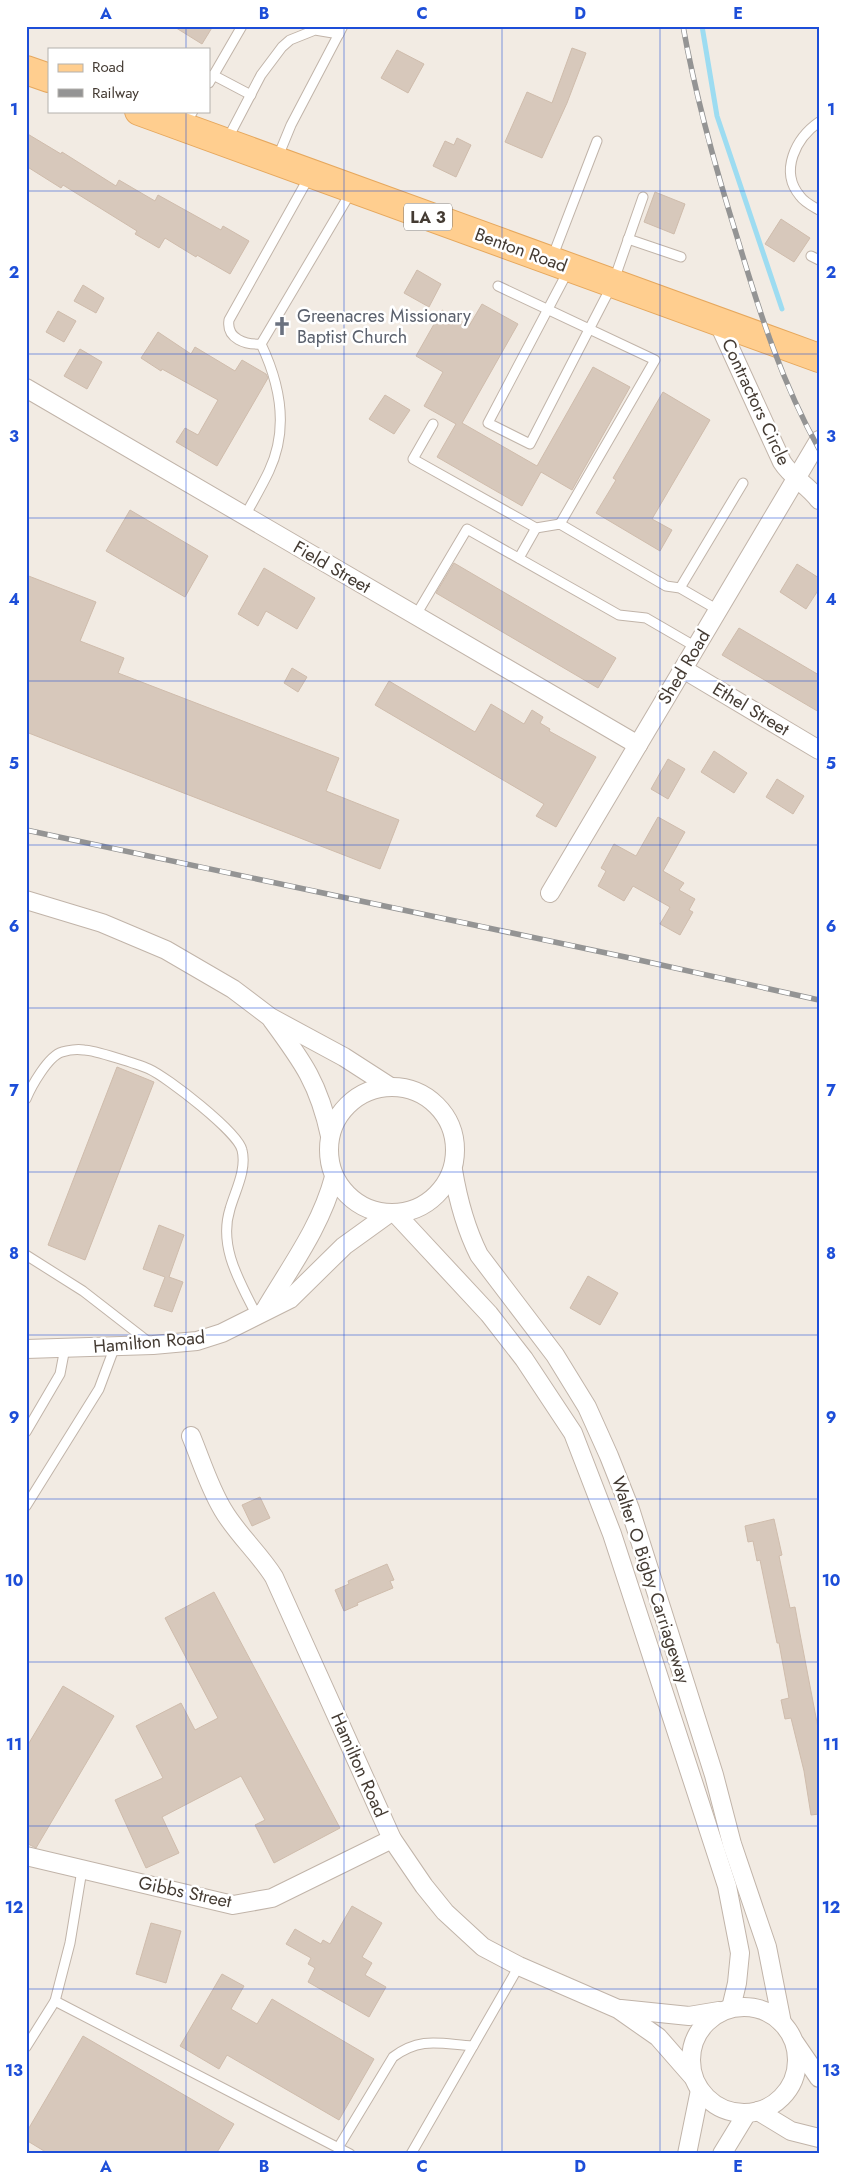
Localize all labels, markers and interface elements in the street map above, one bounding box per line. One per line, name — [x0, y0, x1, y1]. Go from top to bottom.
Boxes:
text: A — [99, 2, 112, 25]
text: B — [259, 2, 269, 25]
text: C — [416, 2, 428, 25]
text: D — [574, 2, 586, 25]
text: E — [733, 2, 743, 25]
legend — [48, 48, 210, 112]
text: Road — [92, 56, 124, 78]
text: Railway — [92, 82, 139, 104]
text: 1 — [10, 98, 18, 121]
text: 1 — [827, 98, 835, 121]
road number: LA 3 — [404, 203, 452, 230]
street label: Benton Road — [471, 221, 571, 279]
text: 2 — [9, 261, 19, 284]
text: 2 — [826, 261, 836, 284]
place label: Greenacres Missionary Baptist Church — [297, 303, 471, 350]
church icon: Greenacres Missionary Baptist Church — [271, 315, 293, 337]
street label: Contractors Circle — [715, 334, 797, 470]
text: 3 — [9, 425, 19, 448]
text: 3 — [826, 425, 836, 448]
street label: Field Street — [288, 534, 376, 600]
text: 4 — [8, 588, 20, 611]
text: 4 — [825, 588, 837, 611]
street label: Shed Road — [651, 625, 717, 709]
street label: Ethel Street — [708, 676, 795, 742]
text: 5 — [9, 752, 19, 775]
text: 5 — [826, 752, 836, 775]
text: 6 — [9, 915, 19, 938]
text: 6 — [826, 915, 836, 938]
text: 7 — [9, 1079, 19, 1102]
text: 7 — [826, 1079, 836, 1102]
text: 8 — [9, 1242, 19, 1265]
text: 8 — [826, 1242, 836, 1265]
street label: Hamilton Road — [92, 1324, 206, 1360]
text: 9 — [9, 1406, 19, 1429]
text: 9 — [826, 1406, 836, 1429]
street label: Walter O Bigby Carriageway — [605, 1473, 697, 1687]
text: 10 — [5, 1569, 23, 1592]
text: 10 — [822, 1569, 840, 1592]
street label: Hamilton Road — [324, 1708, 394, 1822]
text: 11 — [6, 1733, 22, 1756]
text: 11 — [823, 1733, 839, 1756]
street label: Gibbs Street — [136, 1869, 235, 1915]
text: 12 — [5, 1896, 23, 1919]
text: 12 — [822, 1896, 840, 1919]
text: 13 — [5, 2059, 23, 2082]
text: 13 — [822, 2059, 840, 2082]
text: A — [99, 2155, 112, 2178]
text: B — [259, 2155, 269, 2178]
text: C — [416, 2155, 428, 2178]
text: D — [574, 2155, 586, 2178]
text: E — [733, 2155, 743, 2178]

